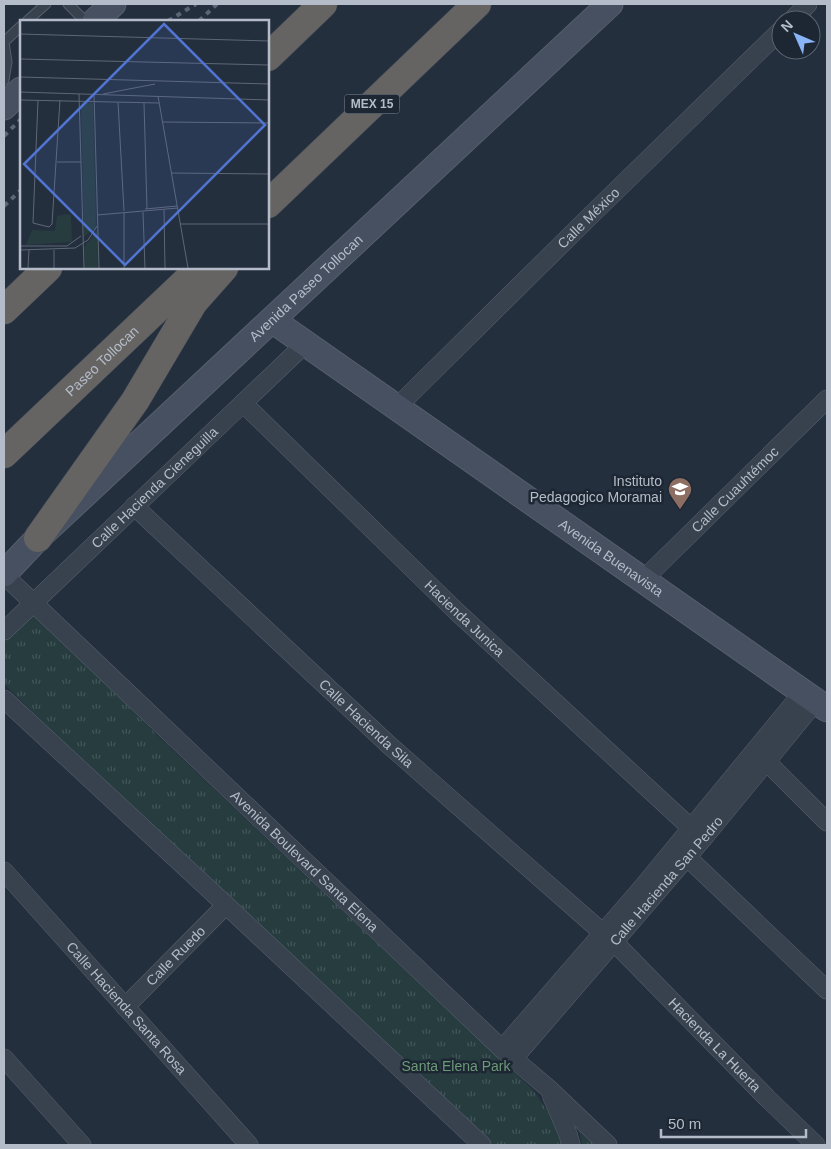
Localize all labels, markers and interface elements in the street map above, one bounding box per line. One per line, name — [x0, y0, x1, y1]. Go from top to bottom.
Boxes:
north arrow — [771, 10, 821, 60]
text: N — [778, 17, 796, 35]
inset map — [20, 20, 269, 269]
road number: MEX 15 — [344, 95, 400, 114]
street label: Calle México — [554, 184, 623, 252]
street label: Avenida Paseo Tollocan — [246, 231, 366, 345]
street label: Paseo Tollocan — [62, 323, 142, 400]
street label: Calle Hacienda Cieneguilla — [88, 423, 221, 551]
street label: Calle Cuauhtémoc — [688, 443, 782, 536]
place label: Instituto Pedagogico Moramai — [530, 473, 662, 505]
school or university icon: Instituto Pedagogico Moramai — [667, 476, 693, 510]
street label: Avenida Buenavista — [556, 516, 666, 600]
street label: Hacienda Junica — [421, 577, 508, 660]
street label: Calle Hacienda Sila — [316, 676, 417, 771]
street label: Avenida Boulevard Santa Elena — [227, 787, 382, 935]
street label: Calle Hacienda San Pedro — [606, 813, 726, 949]
street label: Calle Ruedo — [143, 923, 209, 989]
street label: Calle Hacienda Santa Rosa — [63, 939, 190, 1078]
street label: Hacienda La Huerta — [665, 995, 764, 1095]
park label: Santa Elena Park — [402, 1058, 511, 1074]
scale bar — [661, 1106, 806, 1138]
text: 50 m — [668, 1115, 701, 1132]

